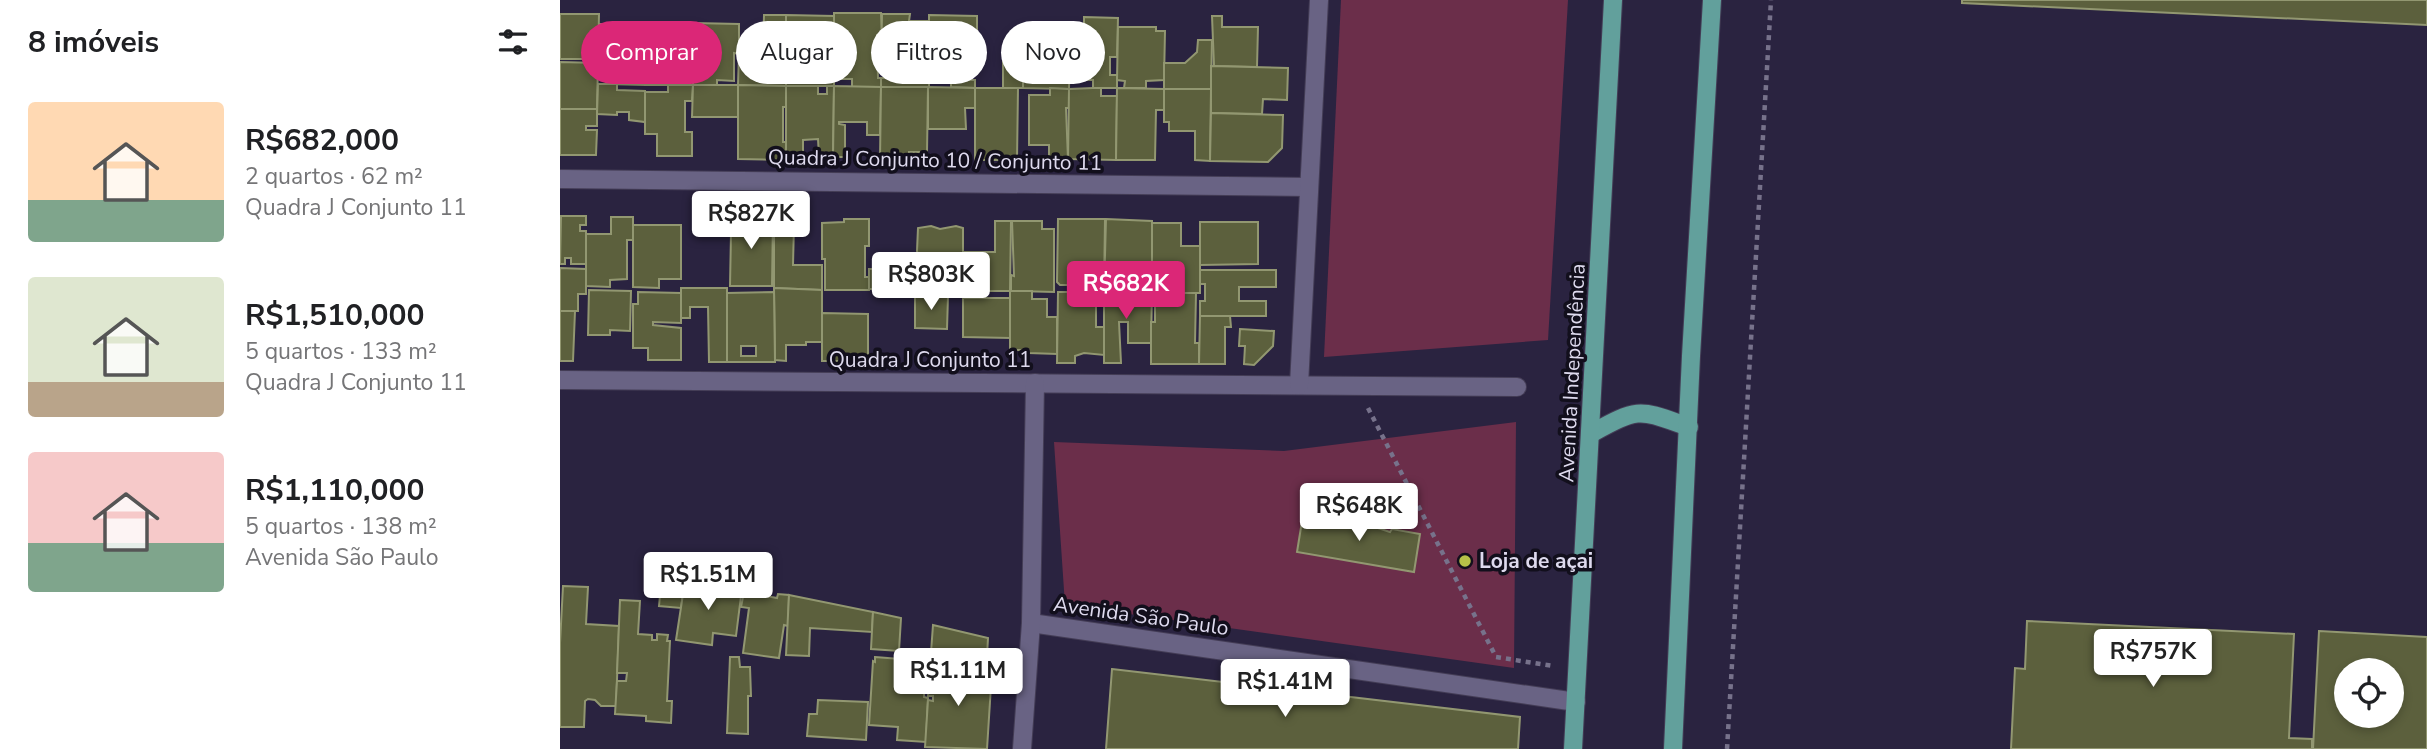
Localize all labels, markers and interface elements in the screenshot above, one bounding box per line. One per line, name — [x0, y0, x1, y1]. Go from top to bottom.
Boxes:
chip: Comprar — [581, 21, 722, 84]
chip: Alugar — [736, 21, 857, 84]
chip: Filtros — [871, 21, 987, 84]
chip: Novo — [1001, 21, 1105, 84]
text: 8 imóveis — [28, 22, 159, 63]
icon: filters — [494, 23, 532, 61]
text: R$682,000 — [245, 120, 399, 161]
icon: home — [84, 130, 168, 214]
street label: Quadra J Conjunto 10 / Conjunto 11 — [768, 143, 1102, 177]
text: 2 quartos · 62 m² — [245, 161, 423, 192]
pin: R$827K — [694, 191, 808, 251]
text: Quadra J Conjunto 11 — [245, 192, 467, 223]
text: R$827K — [708, 198, 794, 229]
pin: R$803K — [874, 252, 988, 312]
text: R$803K — [888, 259, 974, 290]
pin: R$682K — [1069, 262, 1183, 321]
street label: Avenida Independência — [1552, 263, 1592, 483]
text: R$682K — [1083, 268, 1169, 299]
text: R$1,510,000 — [245, 295, 424, 336]
icon: home — [84, 305, 168, 389]
text: 5 quartos · 133 m² — [245, 336, 437, 367]
street label: Quadra J Conjunto 11 — [829, 346, 1031, 374]
text: Quadra J Conjunto 11 — [245, 367, 467, 398]
text: R$1,110,000 — [245, 470, 424, 511]
icon: home — [84, 480, 168, 564]
pin: R$648K — [1302, 484, 1416, 543]
text: R$648K — [1316, 490, 1402, 521]
text: 5 quartos · 138 m² — [245, 511, 437, 542]
text: Avenida São Paulo — [245, 542, 439, 573]
place label: Loja de açai — [1479, 547, 1593, 575]
pin: R$1.51M — [643, 552, 773, 612]
marker: Loja de açai — [1457, 553, 1473, 569]
text: R$1.51M — [660, 559, 756, 590]
street label: Avenida São Paulo — [1052, 590, 1230, 642]
pin: R$757K — [2096, 630, 2210, 689]
text: R$757K — [2110, 636, 2196, 667]
pin: R$1.11M — [893, 648, 1023, 708]
text: R$1.11M — [910, 655, 1006, 686]
map controls — [2334, 658, 2404, 728]
button: locate — [2334, 658, 2404, 728]
pin: R$1.41M — [1220, 660, 1350, 719]
text: R$1.41M — [1237, 666, 1333, 697]

